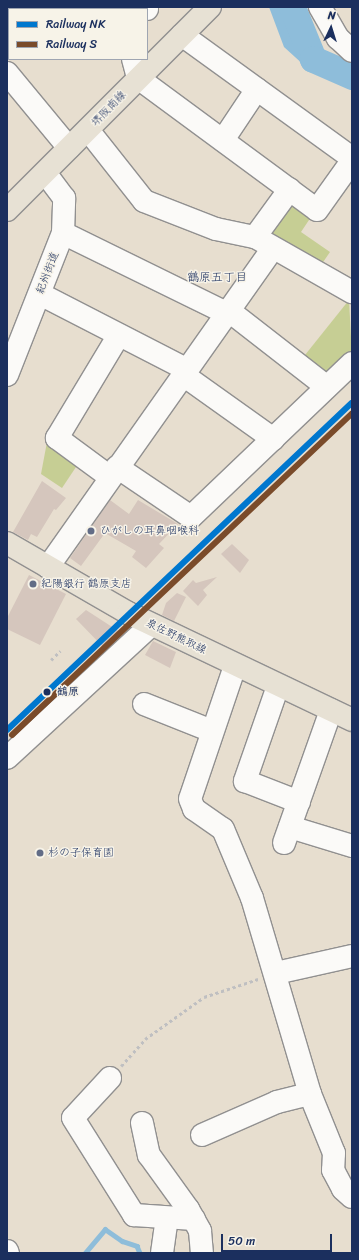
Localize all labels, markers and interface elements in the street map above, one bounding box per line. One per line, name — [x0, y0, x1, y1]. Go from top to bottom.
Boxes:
text: N — [327, 6, 336, 25]
legend — [8, 8, 148, 60]
north arrow — [311, 8, 351, 48]
text: Railway NK — [46, 13, 105, 35]
text: Railway S — [46, 33, 97, 55]
street label: 堺阪南線 — [89, 89, 129, 129]
street label: 紀州街道 — [34, 250, 62, 296]
district label: 鶴原五丁目 — [187, 271, 247, 285]
place label: ひがしの耳鼻咽喉科 — [100, 524, 199, 538]
marker: ひがしの耳鼻咽喉科 — [85, 525, 97, 537]
place label: 紀陽銀行 鶴原支店 — [41, 577, 132, 591]
marker: 紀陽銀行 鶴原支店 — [28, 579, 38, 589]
street label: 泉佐野熊取線 — [143, 617, 209, 657]
marker: 鶴原 — [40, 685, 54, 699]
place label: 鶴原 — [57, 685, 79, 699]
place label: 杉の子保育園 — [48, 846, 114, 860]
marker: 杉の子保育園 — [35, 848, 45, 858]
scale bar — [223, 1226, 334, 1252]
text: 50 m — [228, 1230, 255, 1252]

